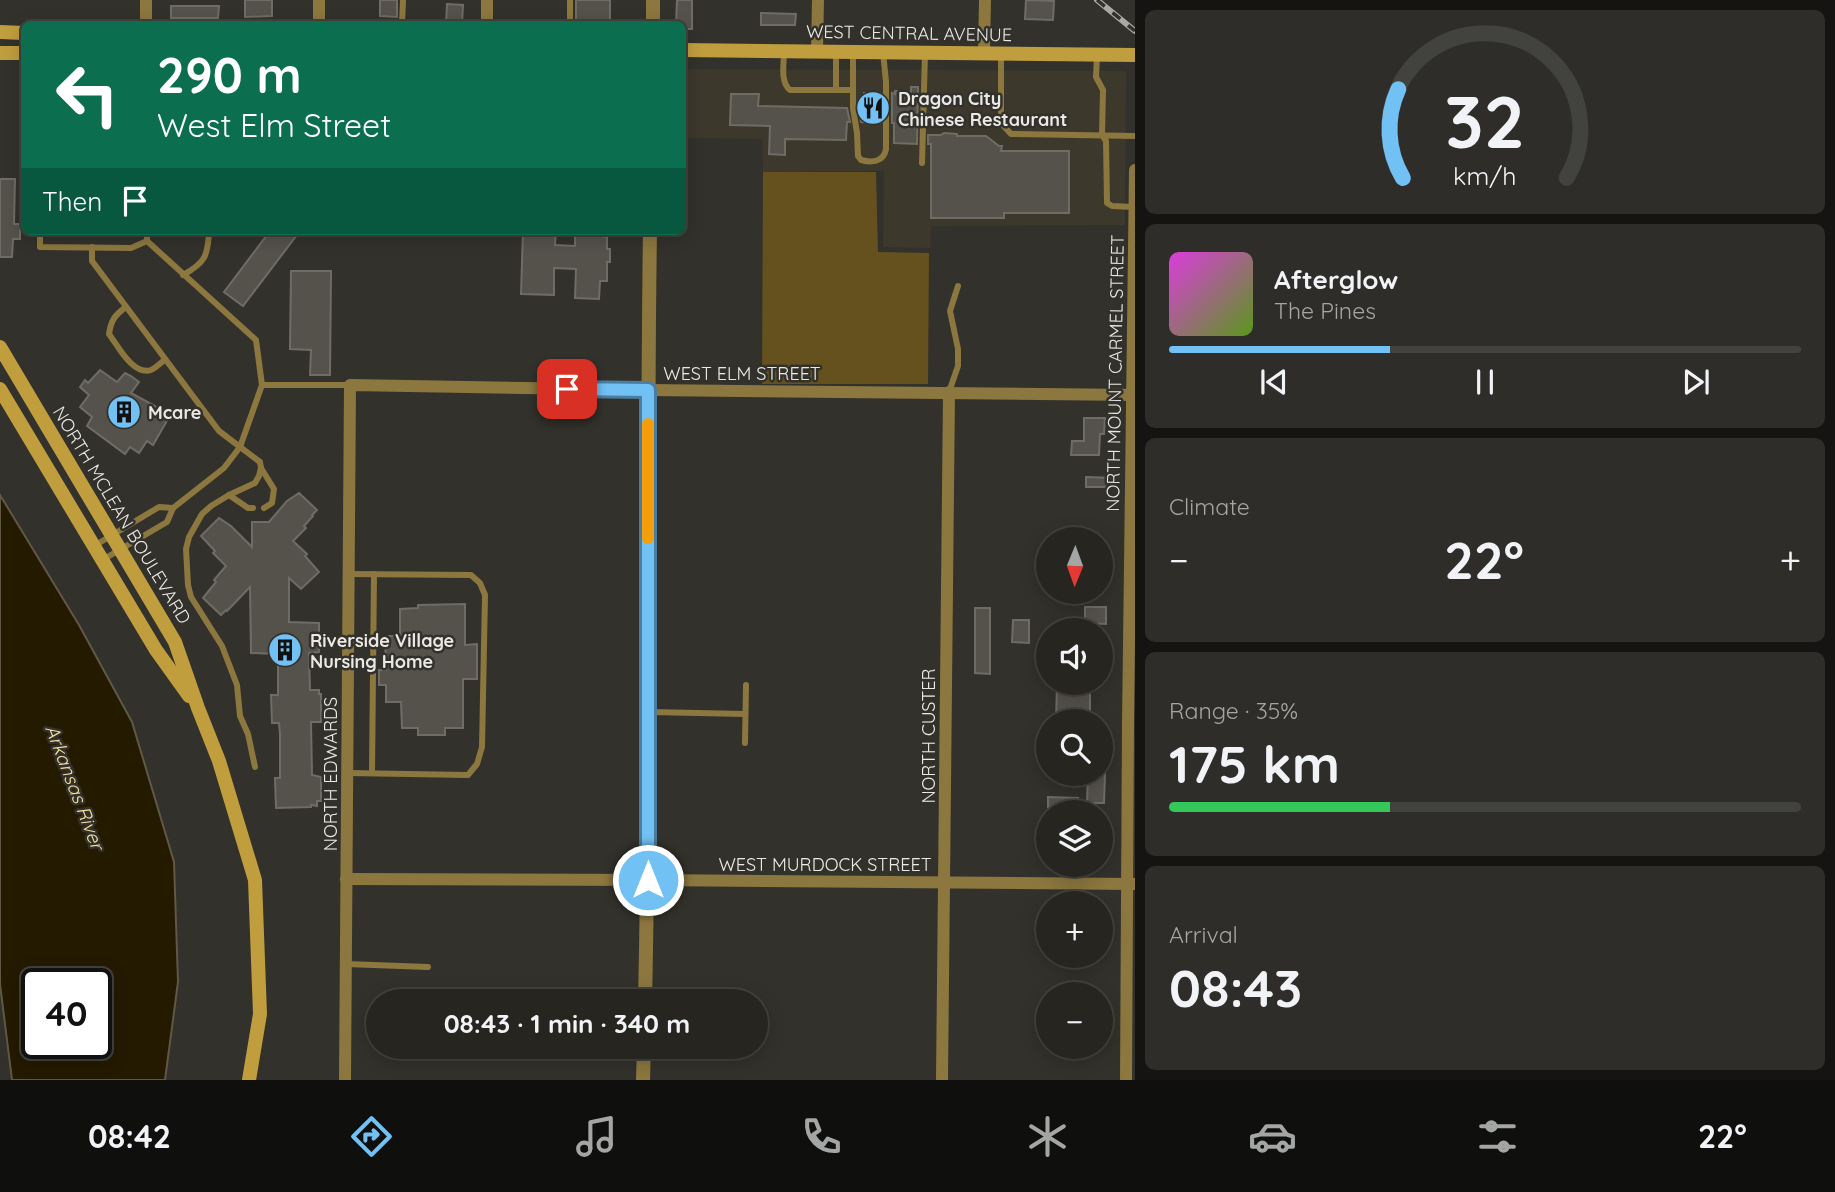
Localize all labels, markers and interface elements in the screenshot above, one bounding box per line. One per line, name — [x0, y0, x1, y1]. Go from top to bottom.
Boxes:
street label: WEST CENTRAL AVENUE — [806, 20, 1012, 46]
text: 290 m — [157, 44, 302, 105]
icon: left — [42, 49, 133, 140]
text: 32 — [1445, 75, 1525, 166]
place label: Dragon City Chinese Restaurant — [898, 87, 1067, 131]
restaurant icon: Dragon City Chinese Restaurant — [854, 89, 892, 127]
text: West Elm Street — [157, 105, 391, 145]
text: km/h — [1453, 160, 1517, 191]
icon: arrive — [116, 182, 154, 220]
text: Then — [42, 185, 102, 218]
street label: NORTH MOUNT CARMEL STREET — [1101, 234, 1129, 512]
text: Afterglow — [1274, 263, 1398, 296]
text: The Pines — [1274, 296, 1376, 325]
pin — [537, 359, 597, 419]
street label: WEST ELM STREET — [663, 362, 821, 385]
icon: previous — [1255, 363, 1293, 401]
icon: pause — [1466, 363, 1504, 401]
icon: next — [1677, 363, 1715, 401]
icon: arrive — [548, 370, 586, 408]
building icon: Mcare — [105, 393, 143, 431]
place label: Mcare — [148, 401, 201, 424]
street label: NORTH MCLEAN BOULEVARD — [48, 402, 196, 628]
text: Climate — [1169, 492, 1250, 521]
north arrow — [1036, 527, 1113, 604]
map controls — [1036, 527, 1113, 1059]
text: 22° — [1444, 527, 1524, 592]
text: − — [1169, 536, 1189, 584]
text: + — [1780, 536, 1801, 584]
button: sound — [1036, 618, 1113, 695]
place label: Riverside Village Nursing Home — [310, 629, 454, 673]
building icon: Riverside Village Nursing Home — [266, 631, 304, 669]
street label: NORTH CUSTER — [917, 668, 940, 804]
text: Range · 35% — [1169, 696, 1298, 725]
street label: NORTH EDWARDS — [319, 697, 342, 851]
button: search — [1036, 709, 1113, 786]
water label: Arkansas River — [40, 721, 111, 855]
text: 175 km — [1169, 731, 1340, 796]
button: layers — [1036, 800, 1113, 877]
position arrow — [611, 843, 685, 917]
street label: WEST MURDOCK STREET — [718, 853, 932, 876]
button: + — [1036, 891, 1113, 968]
text: Arrival — [1169, 920, 1238, 949]
text: 08:43 — [1169, 955, 1302, 1020]
speed limit sign: 40 — [21, 968, 112, 1059]
button: − — [1036, 982, 1113, 1059]
text: 08:43 · 1 min · 340 m — [444, 1007, 690, 1040]
icon: directions — [347, 1112, 396, 1161]
icon: music — [572, 1112, 621, 1161]
icon: phone — [797, 1112, 846, 1161]
icon: climate — [1023, 1112, 1072, 1161]
icon: car — [1248, 1112, 1297, 1161]
icon: filters — [1473, 1112, 1522, 1161]
text: 08:42 — [88, 1116, 171, 1156]
text: 22° — [1698, 1116, 1747, 1156]

